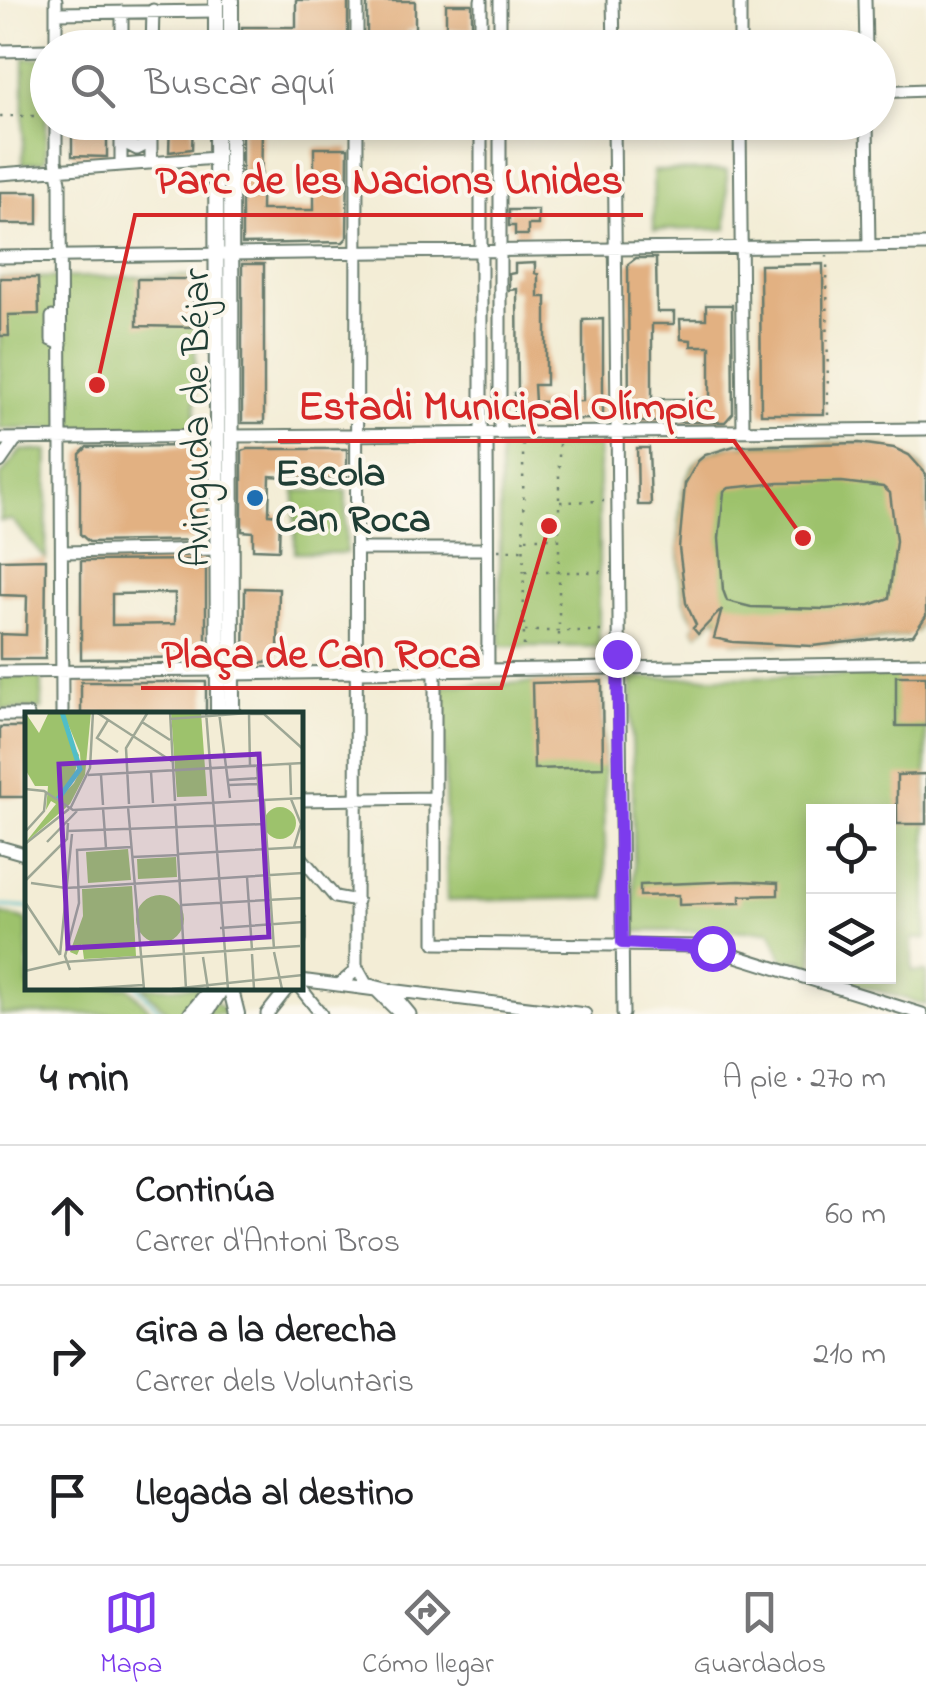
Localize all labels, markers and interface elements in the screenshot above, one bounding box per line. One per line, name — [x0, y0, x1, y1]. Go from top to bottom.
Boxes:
search box — [30, 30, 896, 140]
text: Buscar aquí — [145, 57, 335, 113]
icon: search — [65, 58, 120, 113]
callout: Parc de les Nacions Unides — [135, 143, 643, 215]
text: Parc de les Nacions Unides — [155, 152, 623, 213]
street label: Avinguda de Béjar — [169, 268, 228, 568]
callout: Estadi Municipal Olímpic — [278, 369, 734, 441]
text: Estadi Municipal Olímpic — [298, 378, 715, 439]
place label: Escola Can Roca — [275, 446, 431, 551]
marker: Escola Can Roca — [244, 487, 266, 509]
callout: Plaça de Can Roca — [141, 616, 501, 688]
text: Plaça de Can Roca — [161, 626, 481, 687]
route end — [595, 632, 641, 678]
inset map — [25, 712, 302, 989]
map controls — [806, 804, 896, 984]
button: locate — [806, 804, 896, 894]
button: layers — [806, 894, 896, 984]
route start — [690, 926, 736, 972]
text: 4 min — [40, 1049, 129, 1110]
text: A pie · 270 m — [722, 1056, 886, 1103]
text: Continúa — [135, 1164, 275, 1220]
icon: ahead — [40, 1188, 95, 1243]
text: 60 m — [825, 1192, 886, 1239]
text: Carrer d'Antoni Bros — [135, 1220, 400, 1267]
text: Gira a la derecha — [135, 1304, 397, 1360]
icon: right — [40, 1328, 95, 1383]
text: 210 m — [813, 1332, 886, 1379]
text: Carrer dels Voluntaris — [135, 1360, 414, 1407]
text: Llegada al destino — [135, 1467, 414, 1523]
icon: arrive — [40, 1468, 95, 1523]
tab: Mapa — [100, 1585, 162, 1686]
tab: Cómo llegar — [362, 1585, 494, 1686]
tab: Guardados — [693, 1585, 826, 1686]

